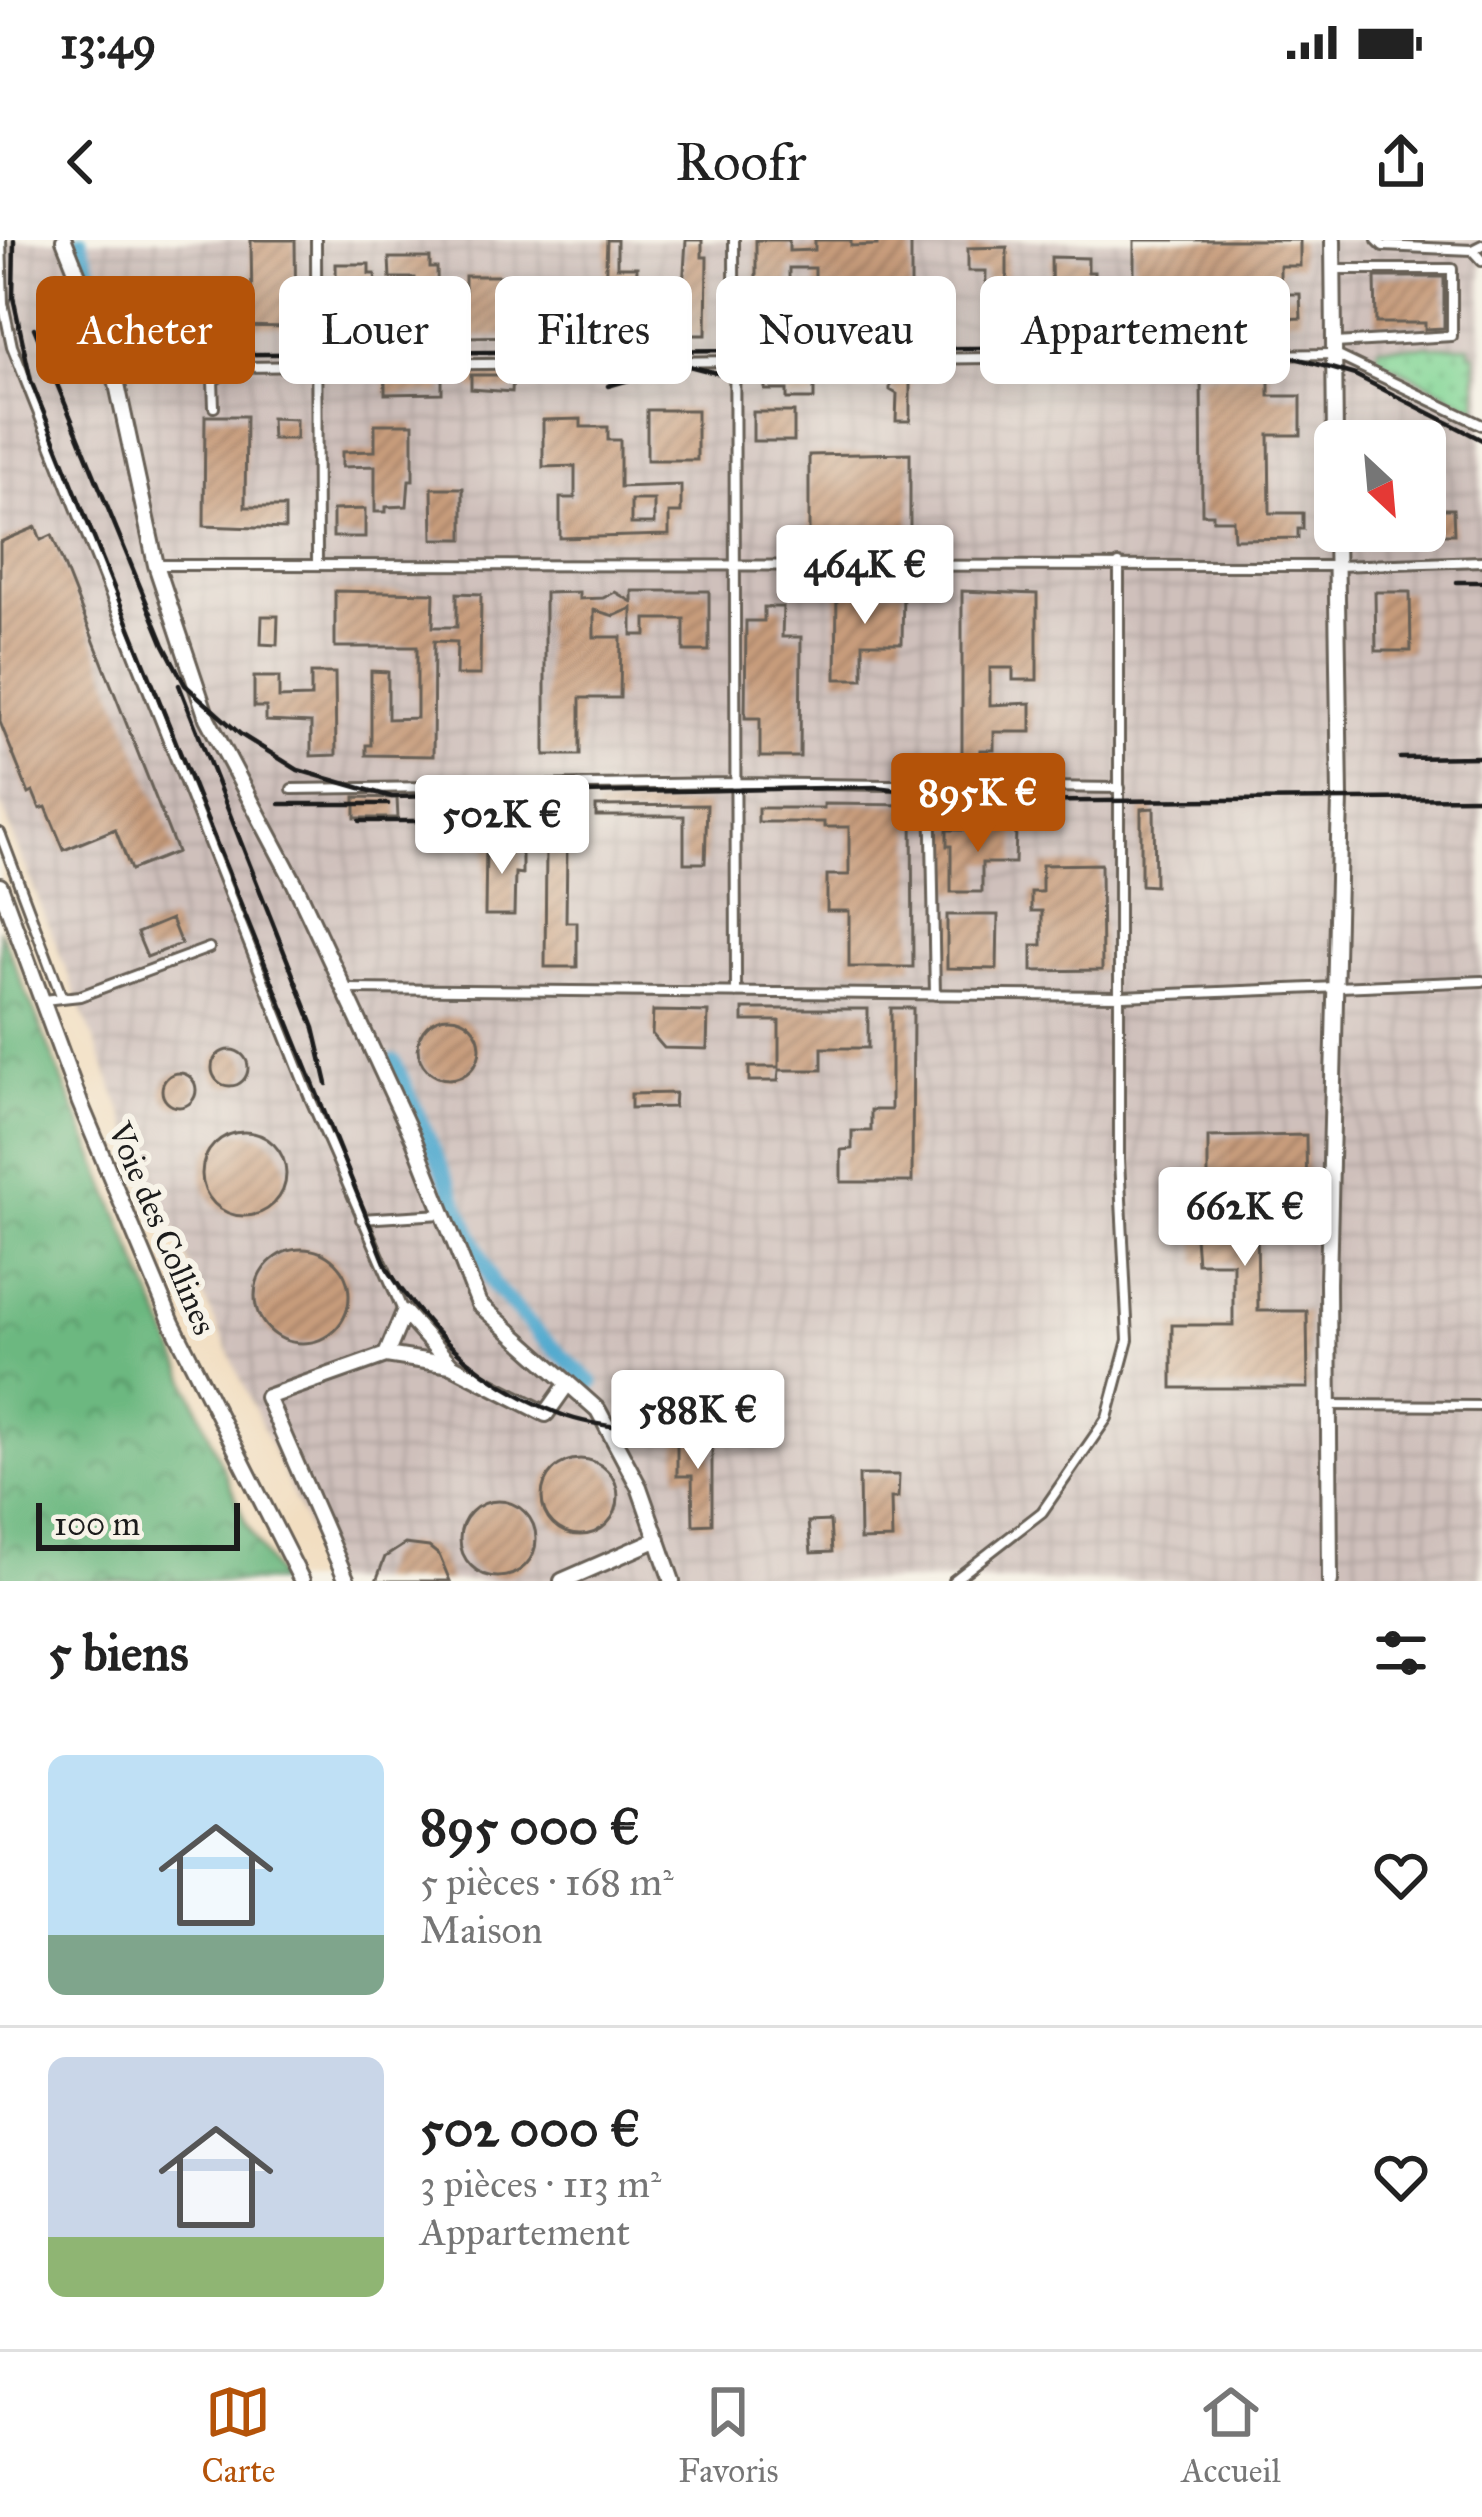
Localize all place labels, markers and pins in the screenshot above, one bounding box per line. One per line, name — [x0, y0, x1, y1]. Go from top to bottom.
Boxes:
pin: 464K € — [767, 525, 963, 627]
pin: 895K € — [880, 753, 1076, 855]
pin: 502K € — [404, 775, 600, 877]
pin: 662K € — [1147, 1167, 1343, 1269]
pin: 588K € — [600, 1370, 796, 1472]

